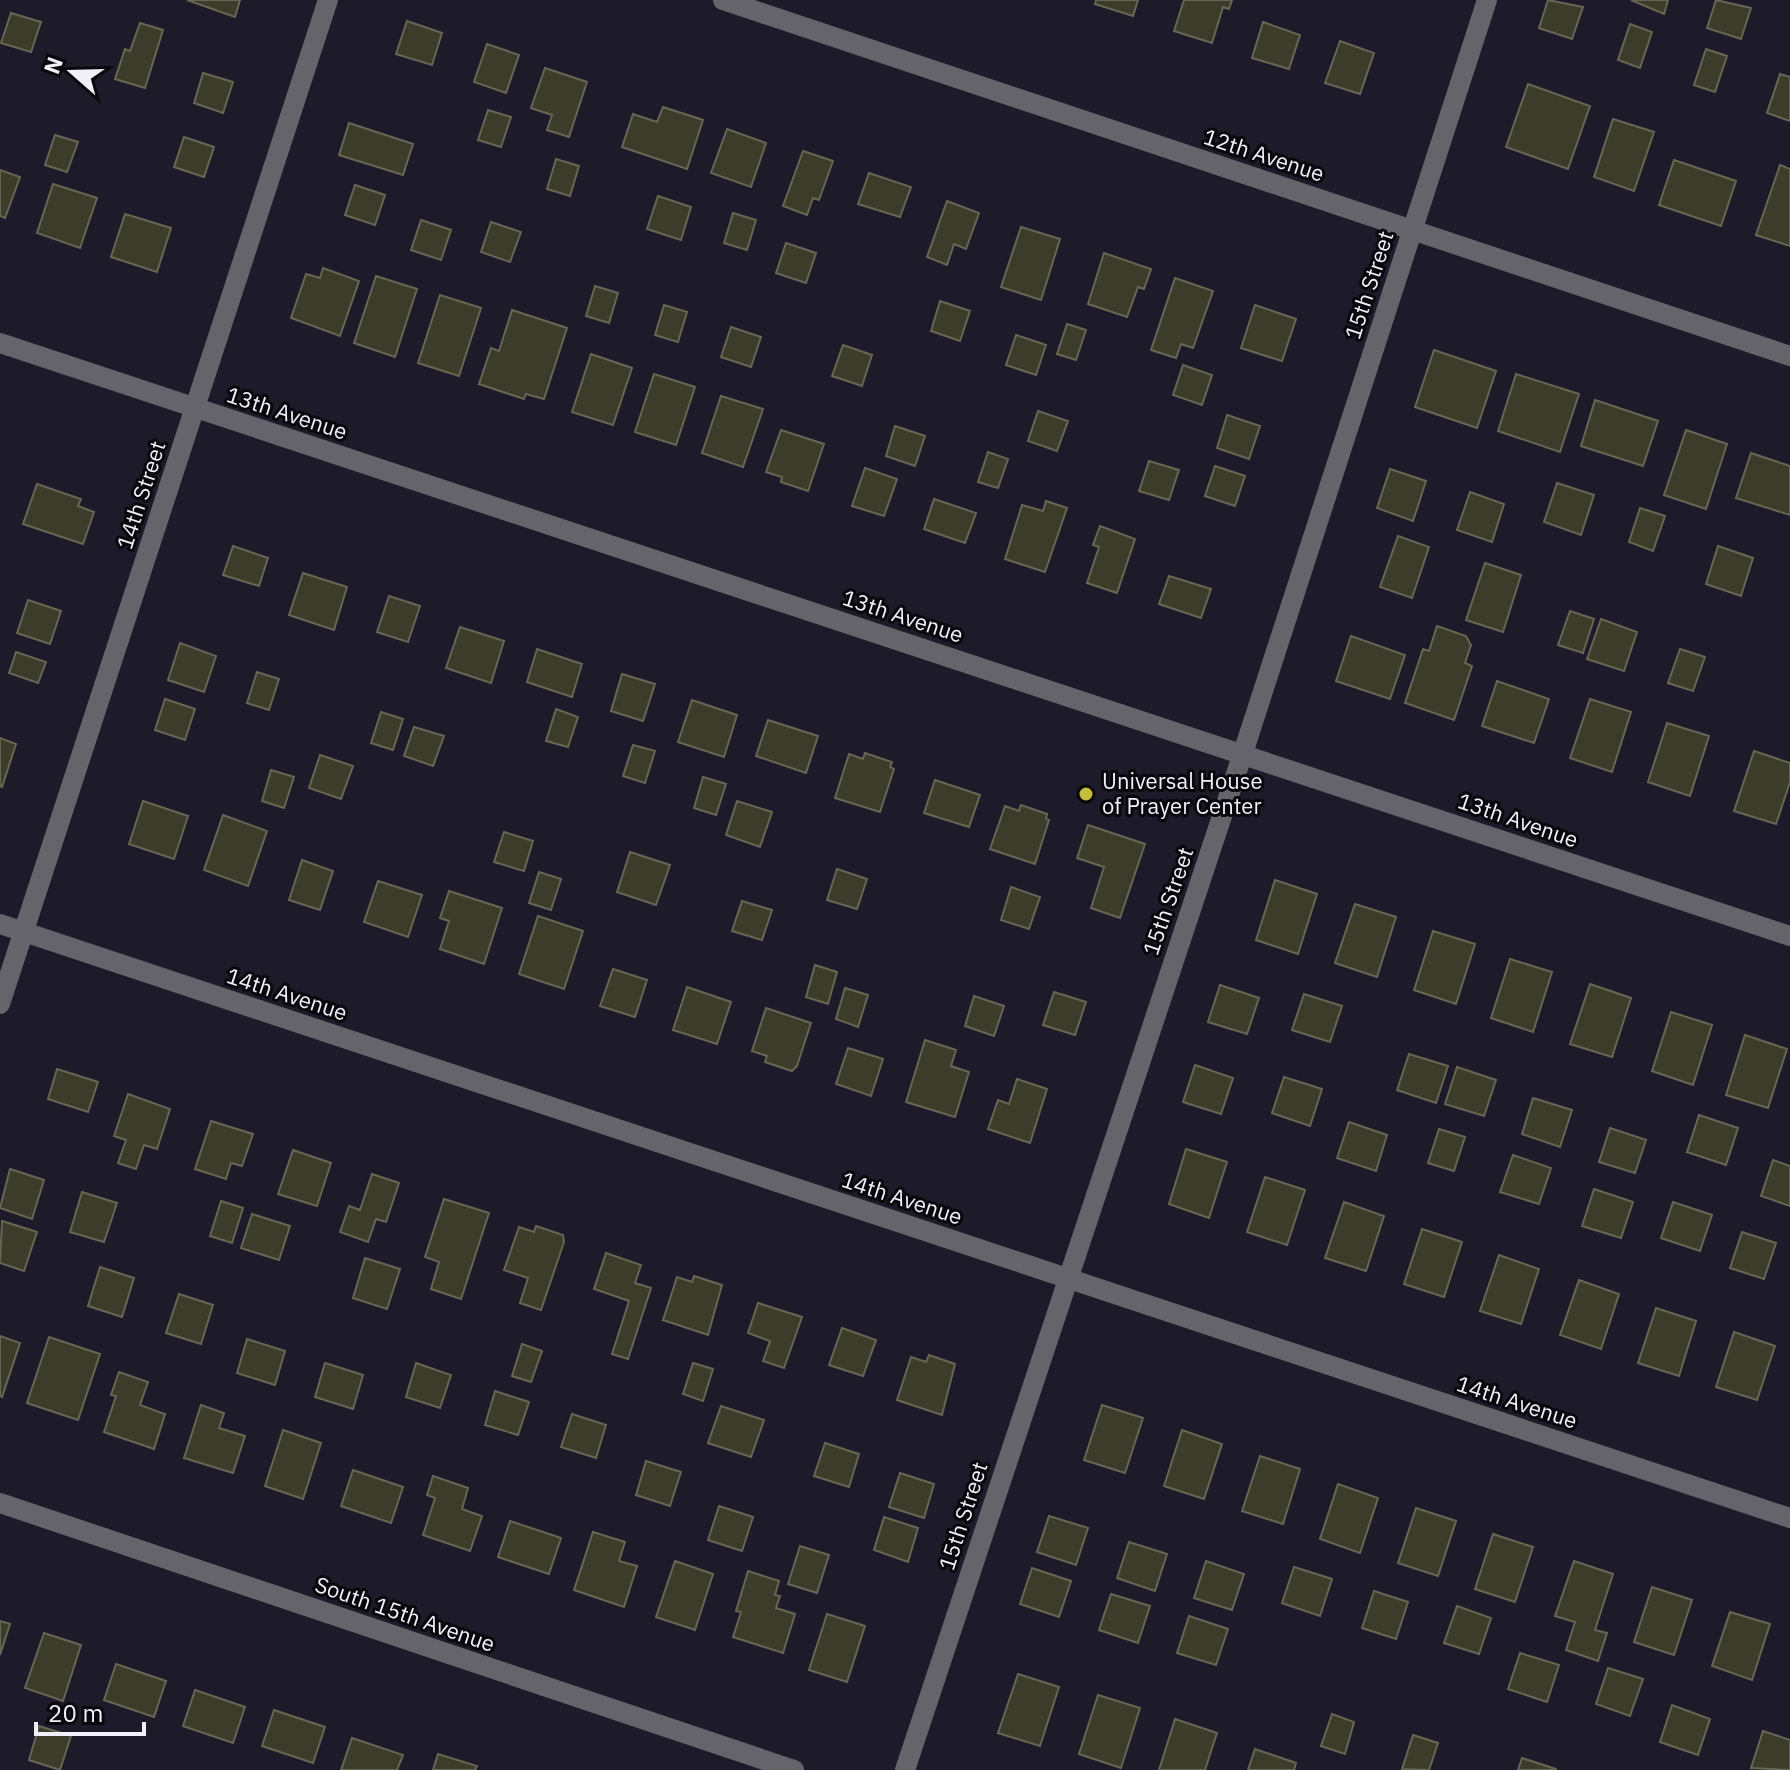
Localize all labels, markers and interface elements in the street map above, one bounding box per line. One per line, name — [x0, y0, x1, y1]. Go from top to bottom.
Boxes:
north arrow — [32, 32, 112, 112]
text: N — [36, 53, 69, 77]
street label: 12th Avenue — [1200, 121, 1328, 188]
street label: 15th Street — [1337, 227, 1400, 343]
street label: 13th Avenue — [223, 379, 351, 446]
street label: 14th Street — [109, 437, 172, 553]
street label: 13th Avenue — [839, 582, 967, 649]
place label: Universal House of Prayer Center — [1102, 766, 1263, 820]
marker: Universal House of Prayer Center — [1077, 785, 1095, 803]
street label: 13th Avenue — [1454, 785, 1582, 854]
street label: 15th Street — [1136, 843, 1199, 959]
street label: 14th Avenue — [223, 960, 351, 1027]
street label: 14th Avenue — [838, 1164, 966, 1231]
street label: 14th Avenue — [1453, 1368, 1581, 1435]
street label: 15th Street — [931, 1458, 994, 1574]
street label: South 15th Avenue — [311, 1569, 499, 1658]
scale bar — [36, 1686, 144, 1736]
text: 20 m — [48, 1697, 103, 1729]

